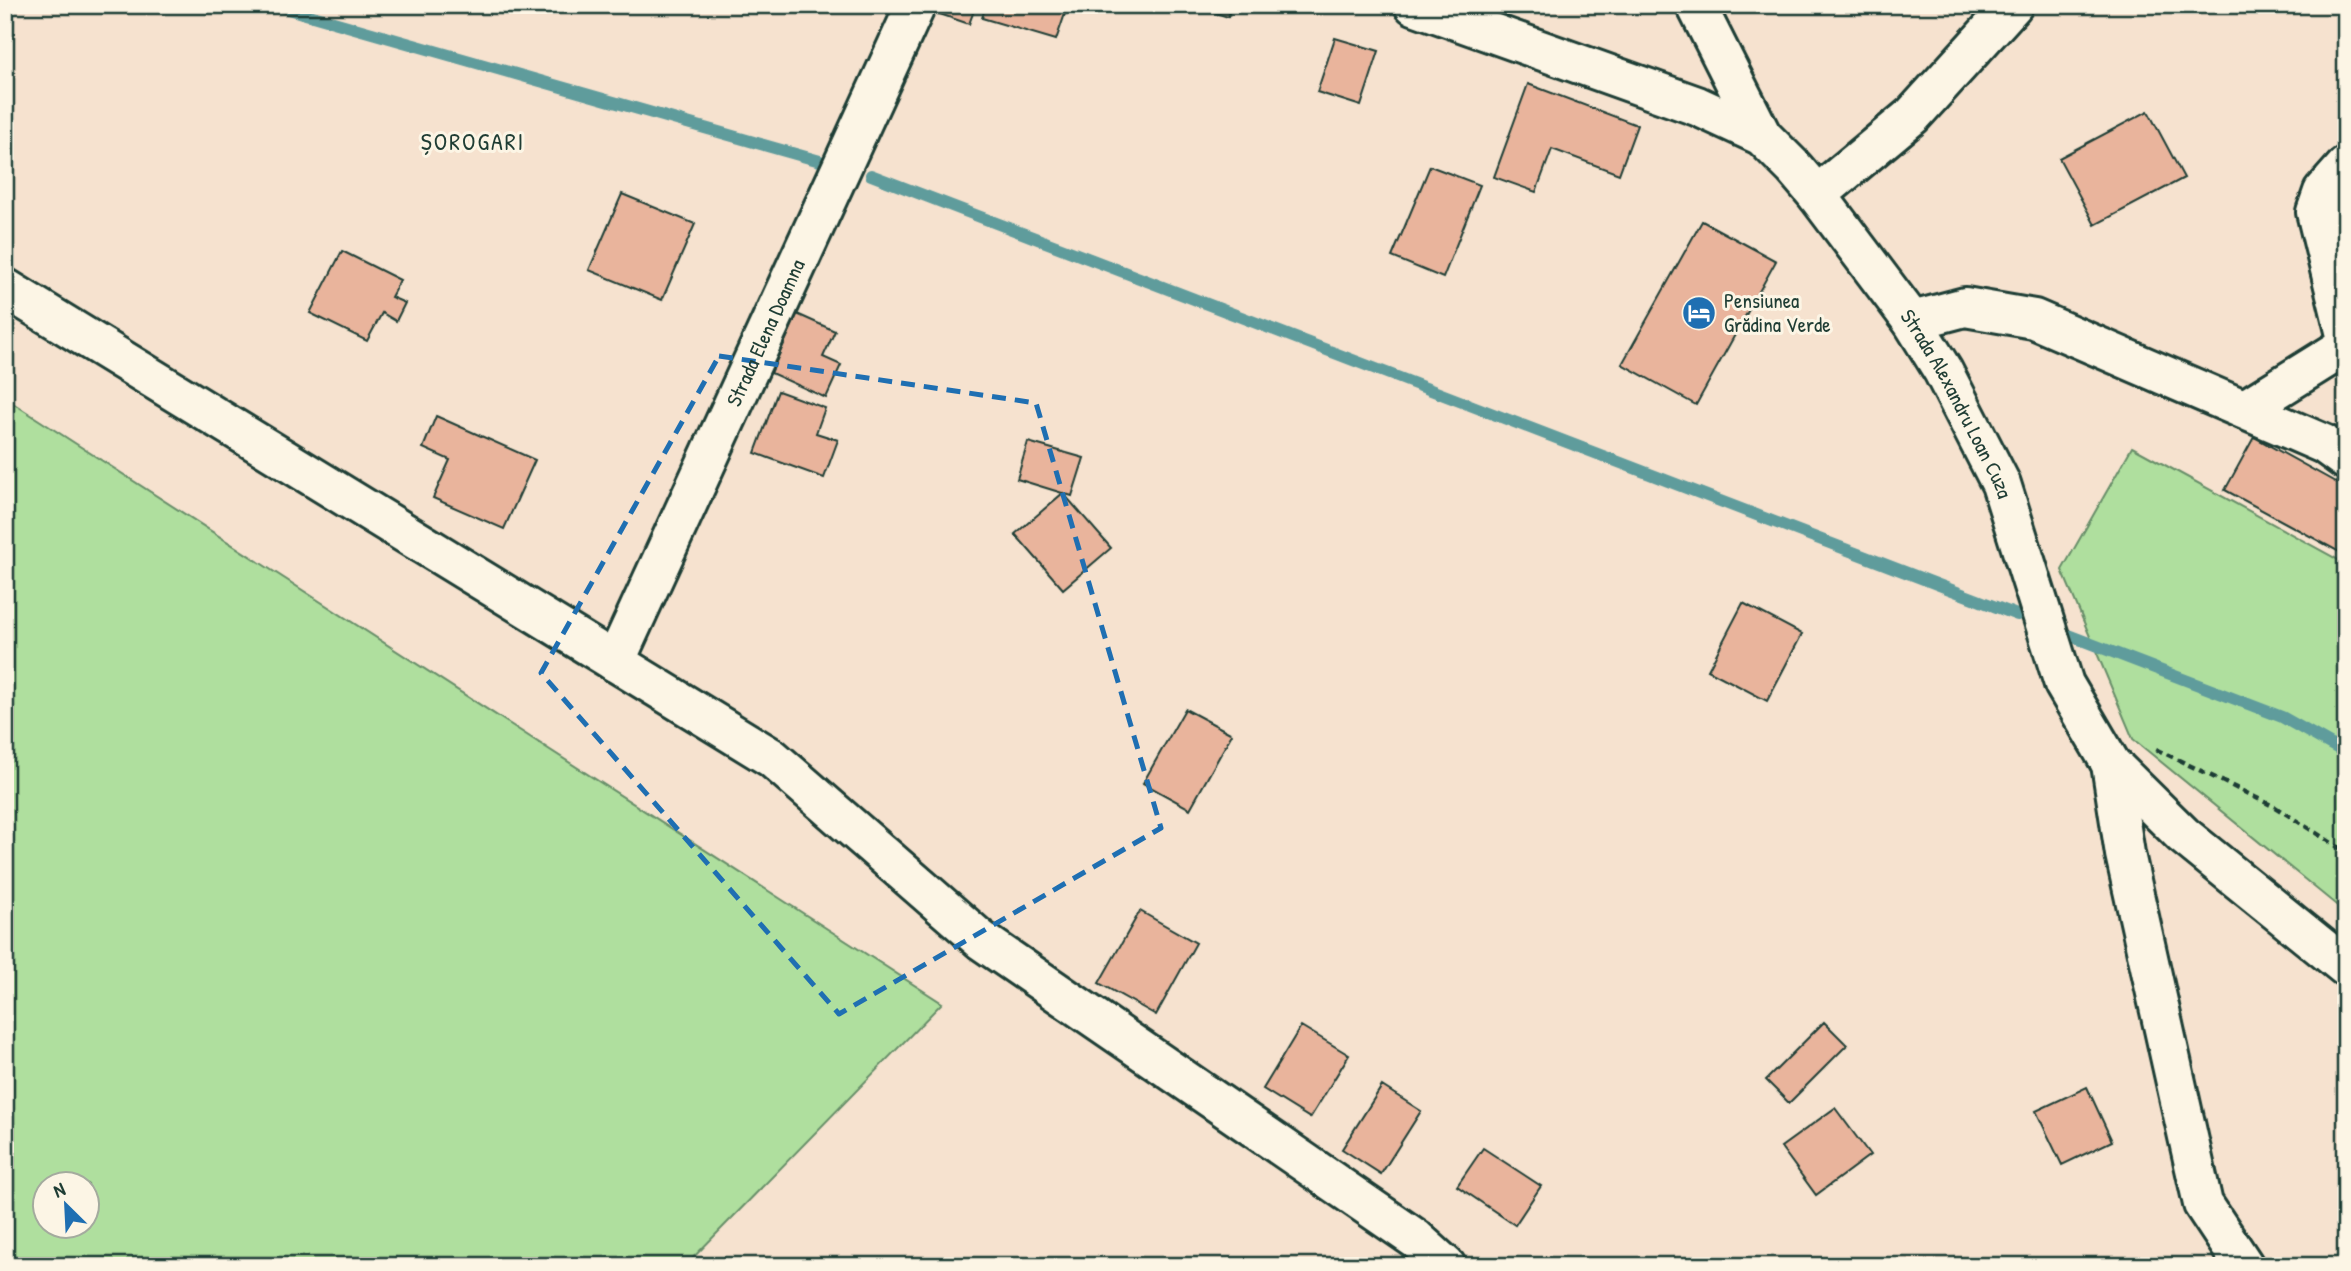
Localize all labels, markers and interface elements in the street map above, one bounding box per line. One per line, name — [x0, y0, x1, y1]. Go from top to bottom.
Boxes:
district label: ȘOROGARI — [421, 125, 525, 157]
street label: Strada Elena Doamna — [719, 254, 812, 411]
place label: Pensiunea Grădina Verde — [1724, 286, 1831, 339]
hotel icon: Pensiunea Grădina Verde — [1680, 294, 1718, 332]
street label: Strada Alexandru Loan Cuza — [1894, 303, 2020, 502]
north arrow — [32, 1170, 102, 1240]
text: N — [49, 1176, 69, 1203]

